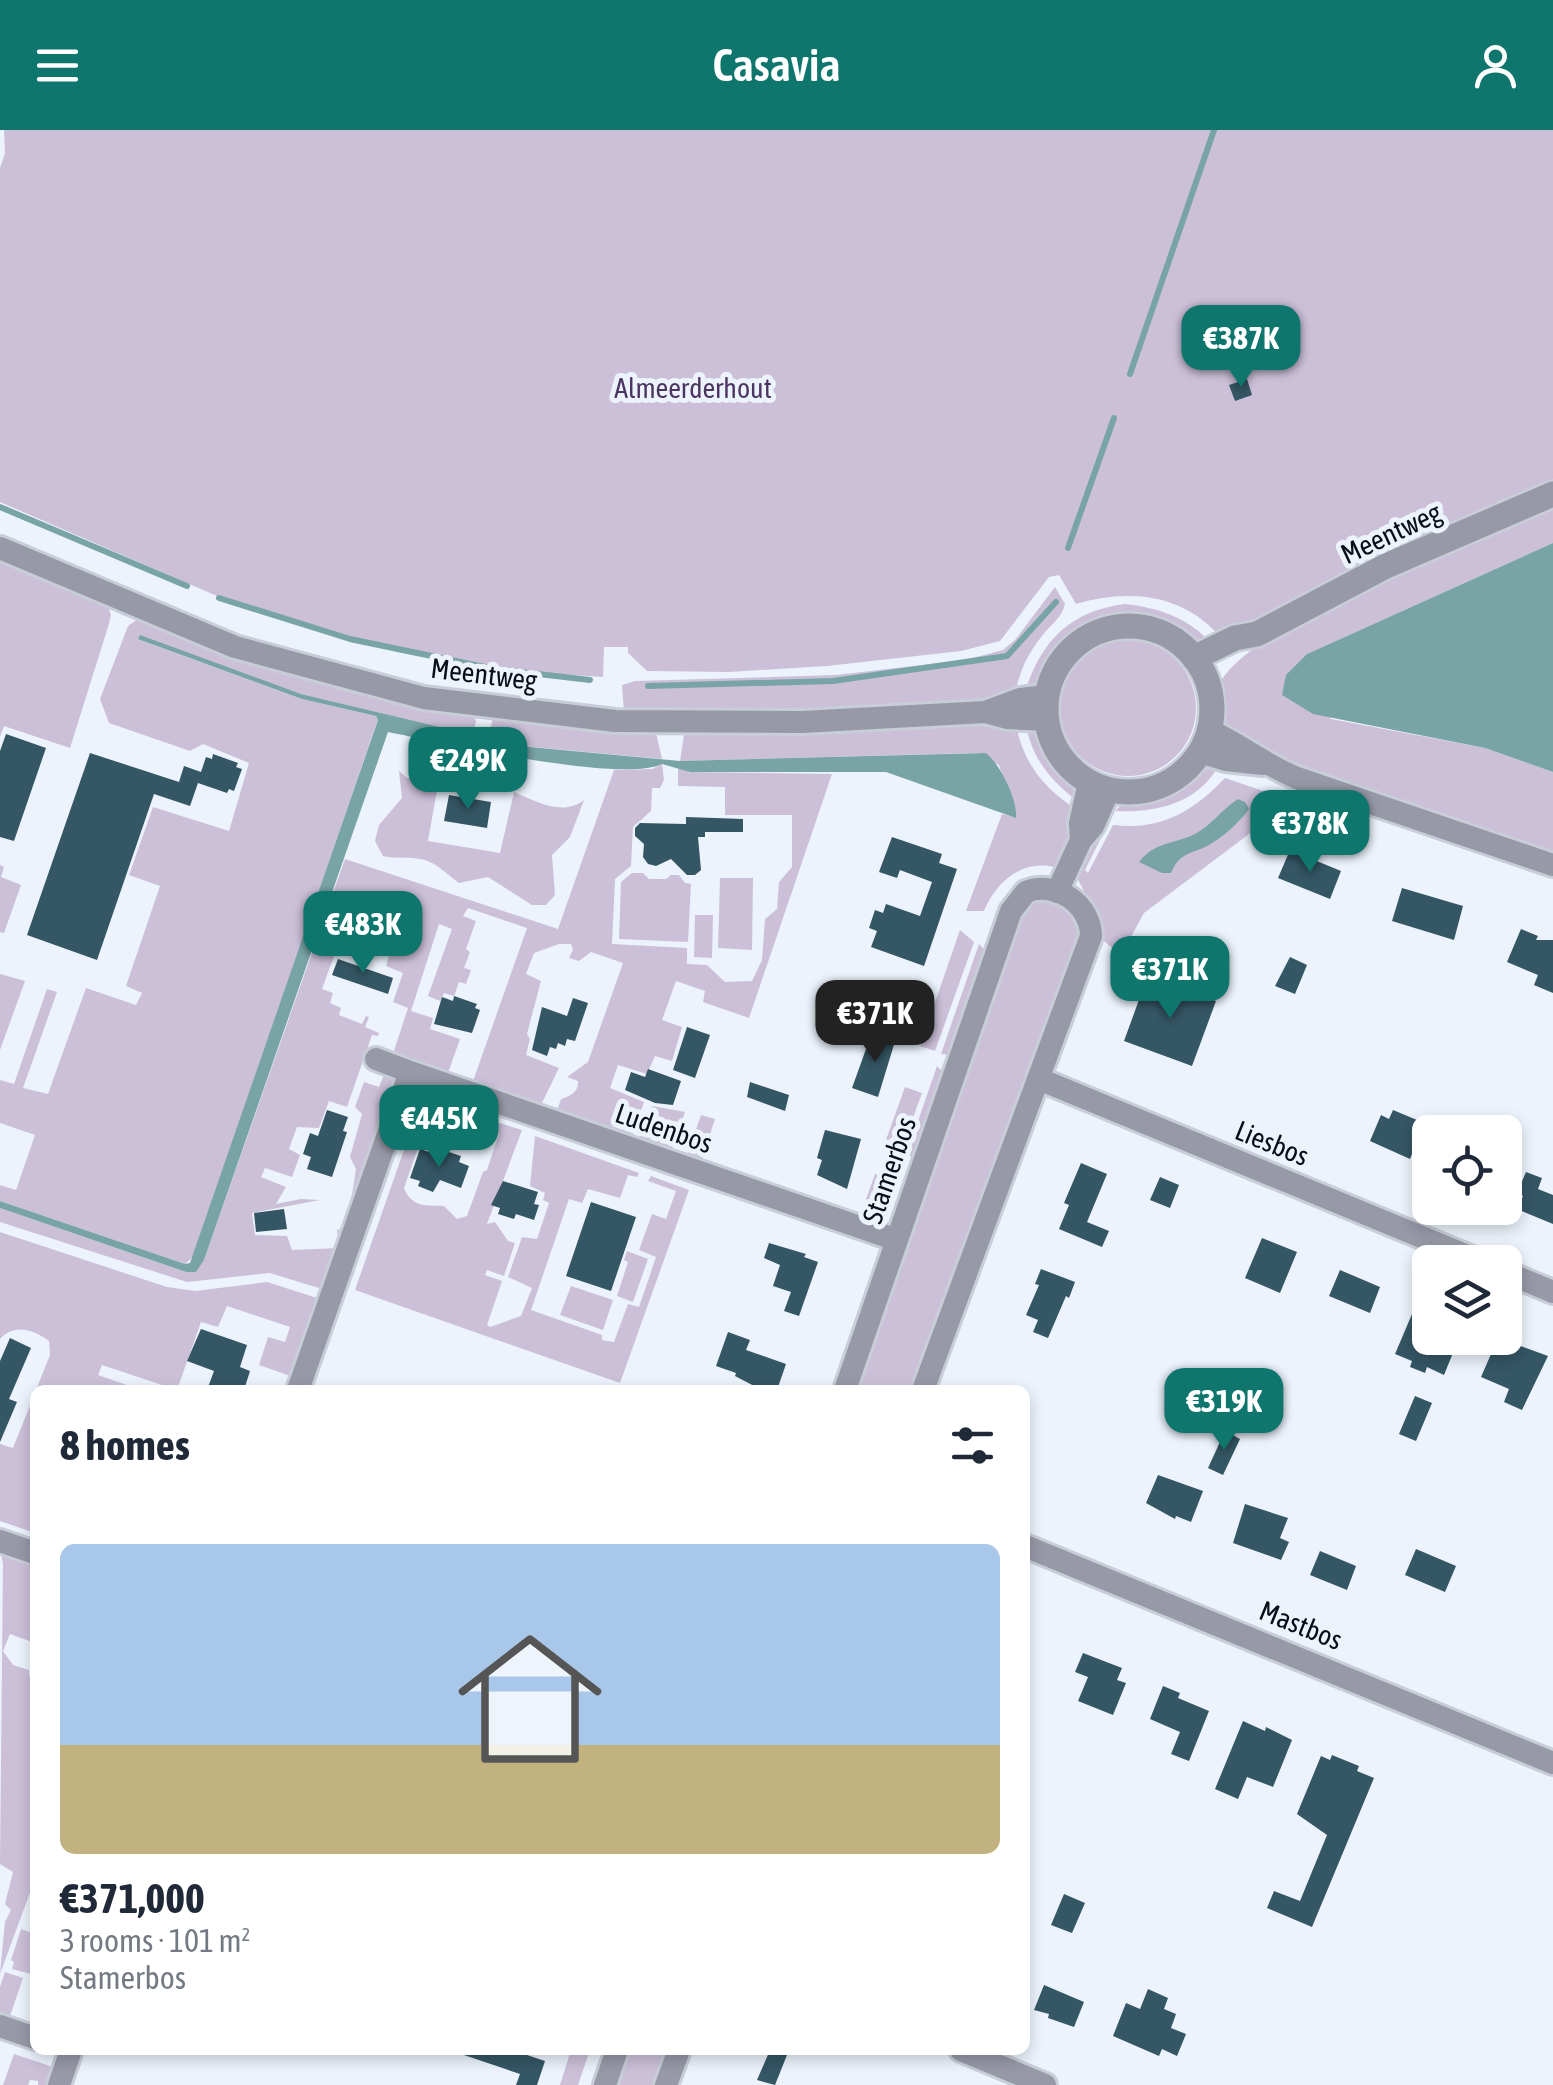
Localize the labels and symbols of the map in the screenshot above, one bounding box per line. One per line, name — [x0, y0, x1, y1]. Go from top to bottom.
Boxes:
pin: €387K — [1171, 305, 1311, 390]
park label: Almeerderhout — [614, 372, 772, 404]
street label: Meentweg — [1336, 496, 1446, 570]
street label: Meentweg — [429, 652, 539, 696]
pin: €249K — [398, 727, 538, 812]
pin: €378K — [1240, 790, 1380, 875]
pin: €483K — [293, 891, 433, 976]
pin: €371K — [1100, 936, 1240, 1021]
pin: €371K — [805, 980, 945, 1065]
pin: €445K — [369, 1085, 509, 1170]
street label: Ludenbos — [611, 1097, 717, 1159]
street label: Stamerbos — [856, 1113, 922, 1227]
street label: Liesbos — [1231, 1114, 1313, 1172]
pin: €319K — [1154, 1368, 1294, 1453]
street label: Mastbos — [1255, 1594, 1347, 1656]

